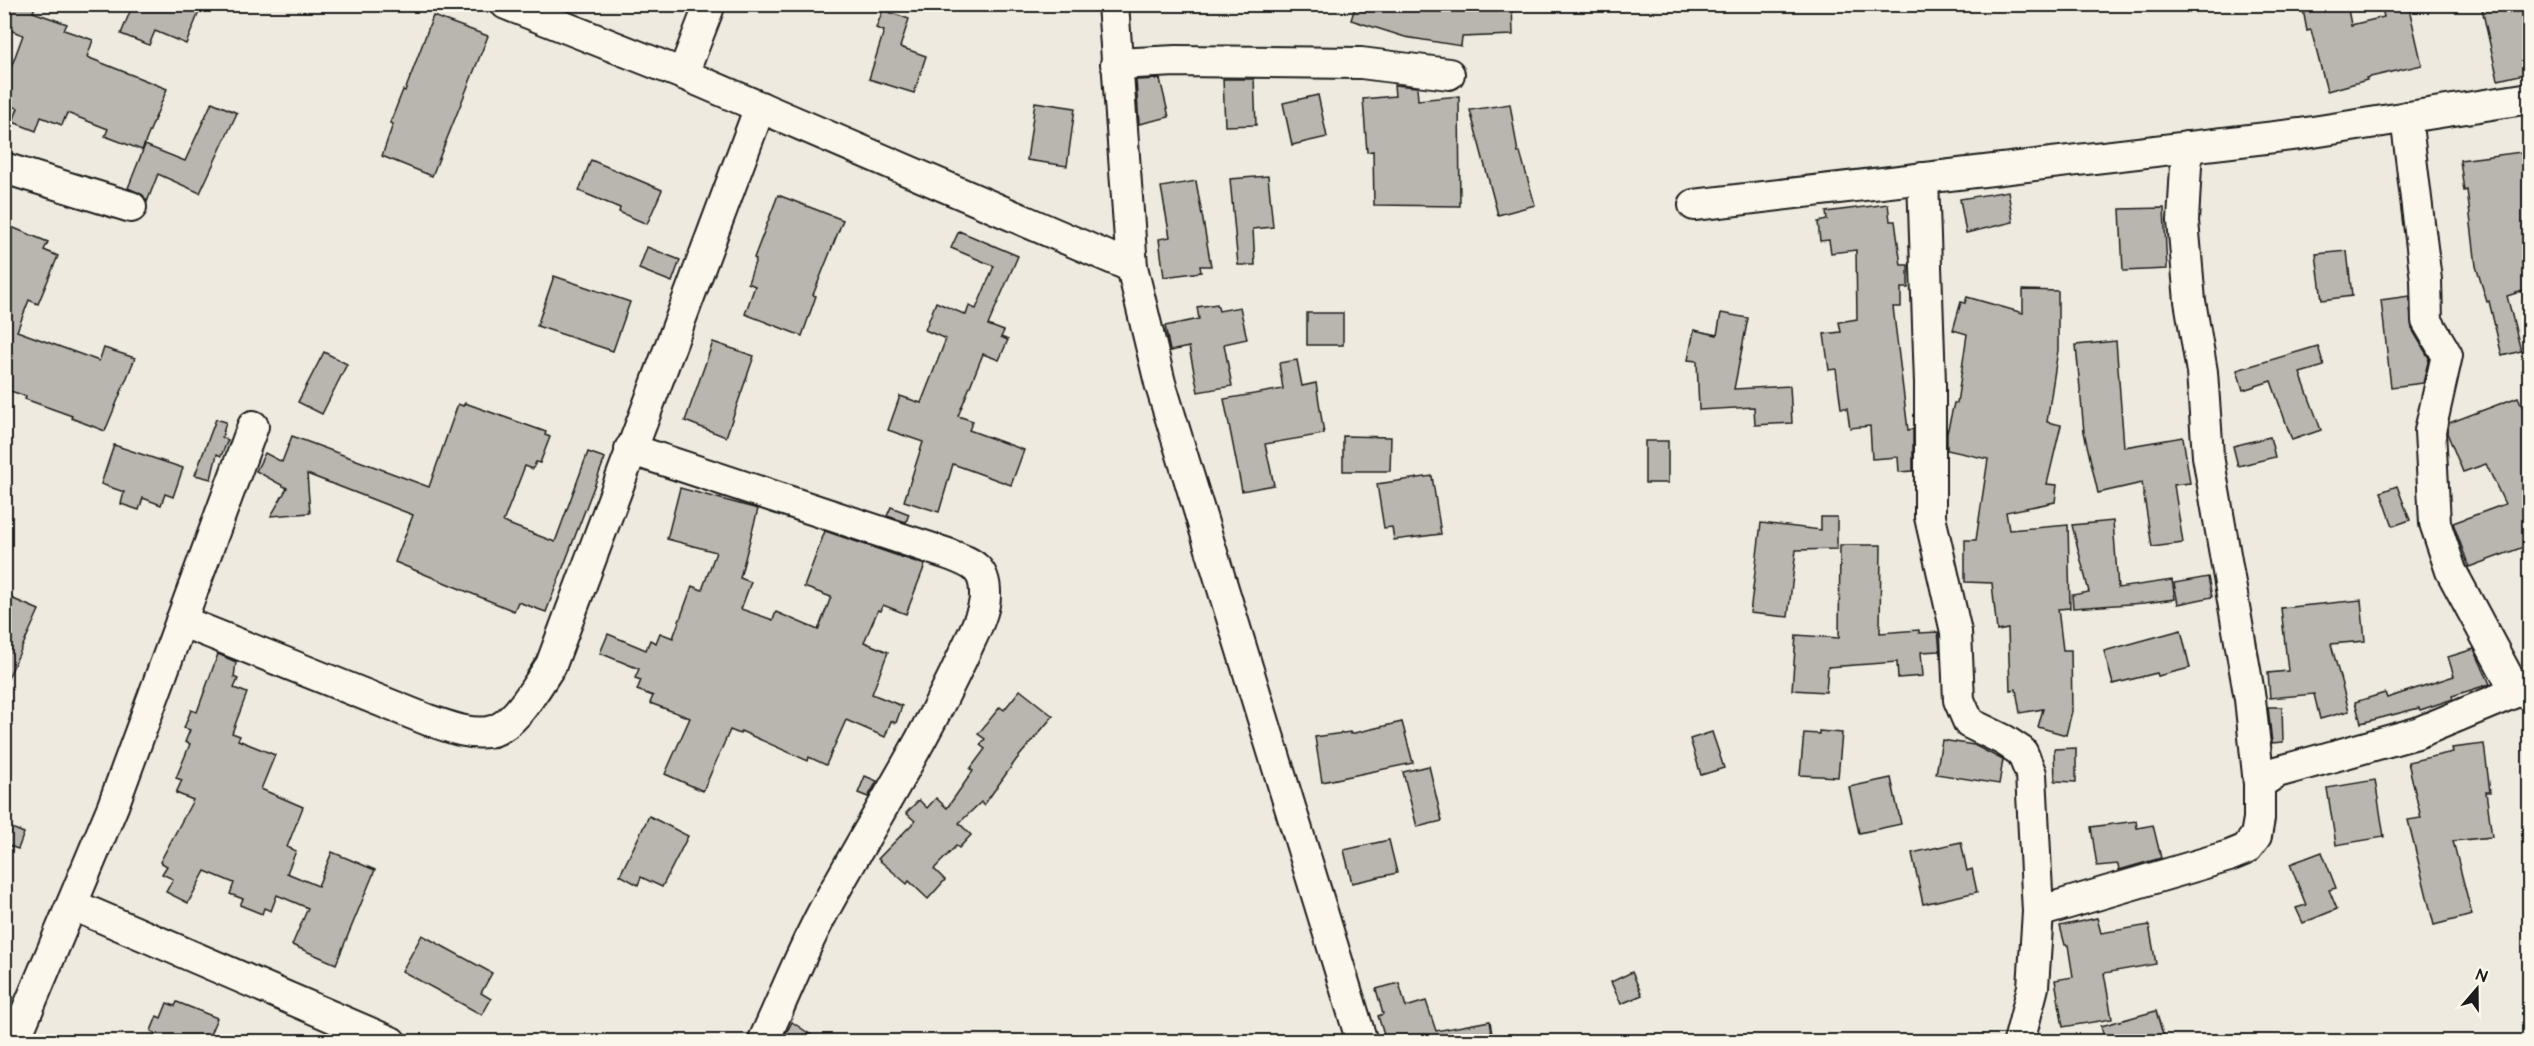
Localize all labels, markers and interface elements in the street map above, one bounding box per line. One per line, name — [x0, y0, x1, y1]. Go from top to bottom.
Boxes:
north arrow — [2447, 959, 2507, 1019]
text: N — [2473, 964, 2490, 988]

